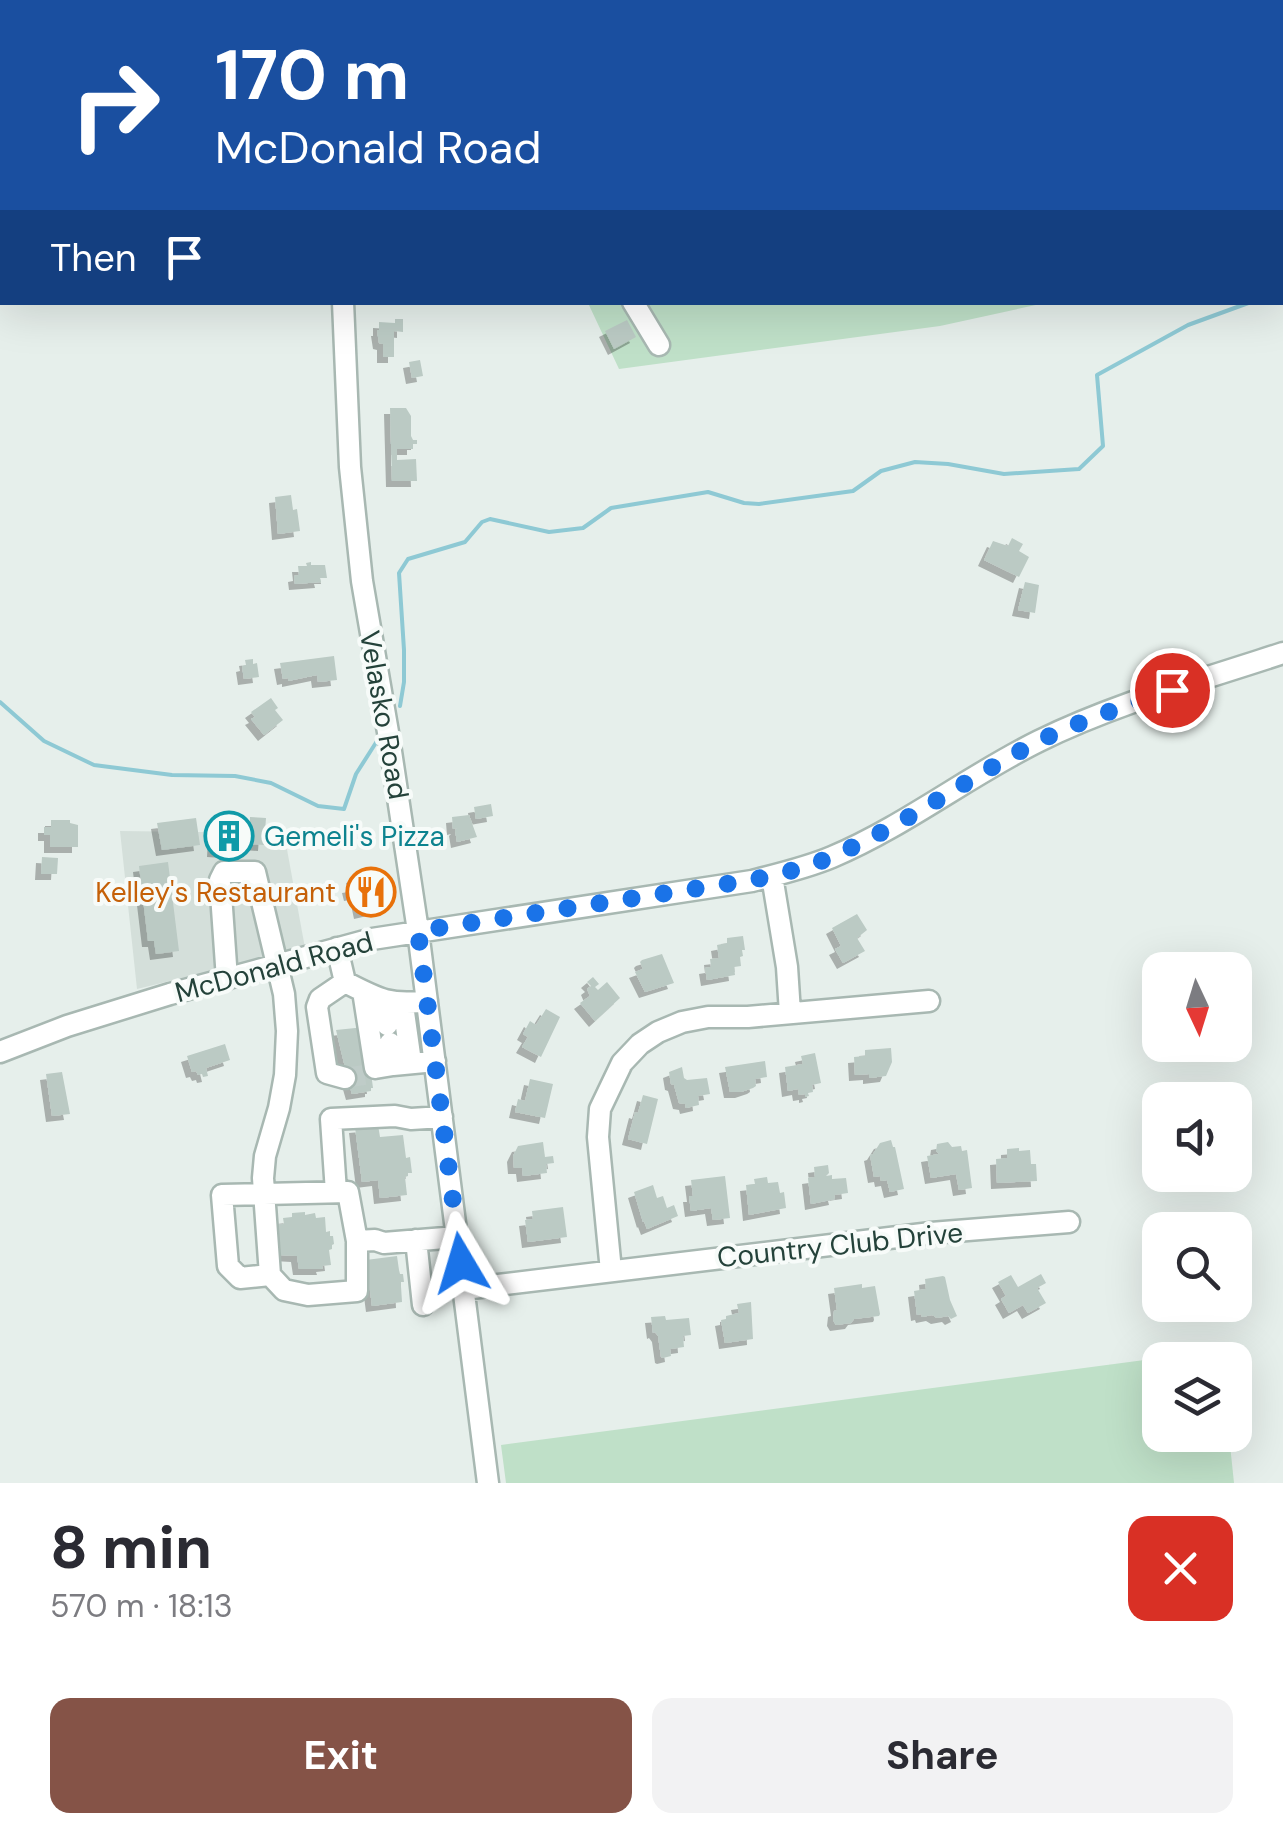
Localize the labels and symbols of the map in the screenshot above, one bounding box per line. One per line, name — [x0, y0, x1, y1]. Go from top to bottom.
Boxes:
street label: Velasko Road — [351, 628, 417, 802]
pin — [1130, 648, 1215, 733]
building icon: Gemeli's Pizza — [203, 810, 255, 862]
place label: Gemeli's Pizza — [264, 818, 445, 855]
restaurant icon: Kelley's Restaurant — [345, 866, 397, 918]
place label: Kelley's Restaurant — [95, 874, 336, 911]
street label: McDonald Road — [171, 923, 377, 1011]
north arrow — [1142, 952, 1252, 1062]
position arrow — [409, 1211, 513, 1315]
street label: Country Club Drive — [715, 1214, 965, 1276]

